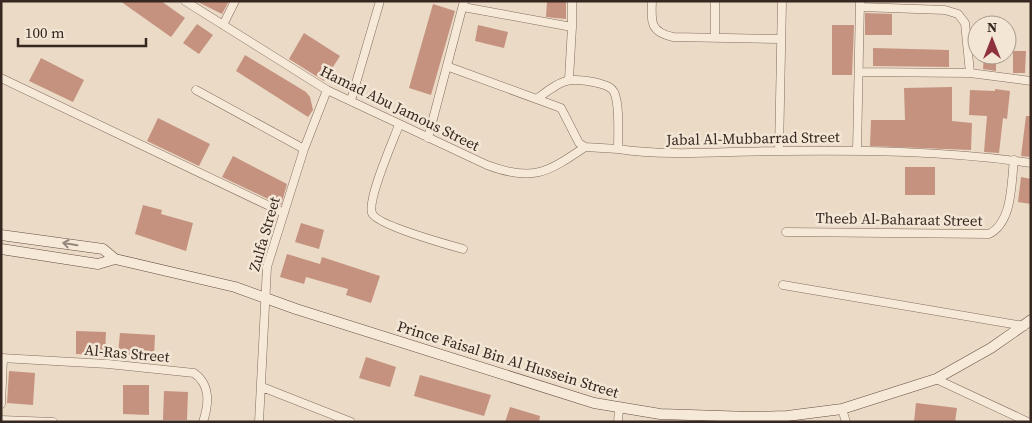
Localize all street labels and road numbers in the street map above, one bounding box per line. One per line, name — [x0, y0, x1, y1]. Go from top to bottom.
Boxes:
street label: Hamad Abu Jamous Street — [317, 60, 483, 156]
street label: Jabal Al-Mubbarrad Street — [665, 126, 840, 150]
street label: Zulfa Street — [243, 194, 285, 274]
street label: Theeb Al-Baharaat Street — [815, 207, 983, 231]
street label: Prince Faisal Bin Al Hussein Street — [395, 315, 621, 403]
street label: Al-Ras Street — [84, 339, 171, 367]

